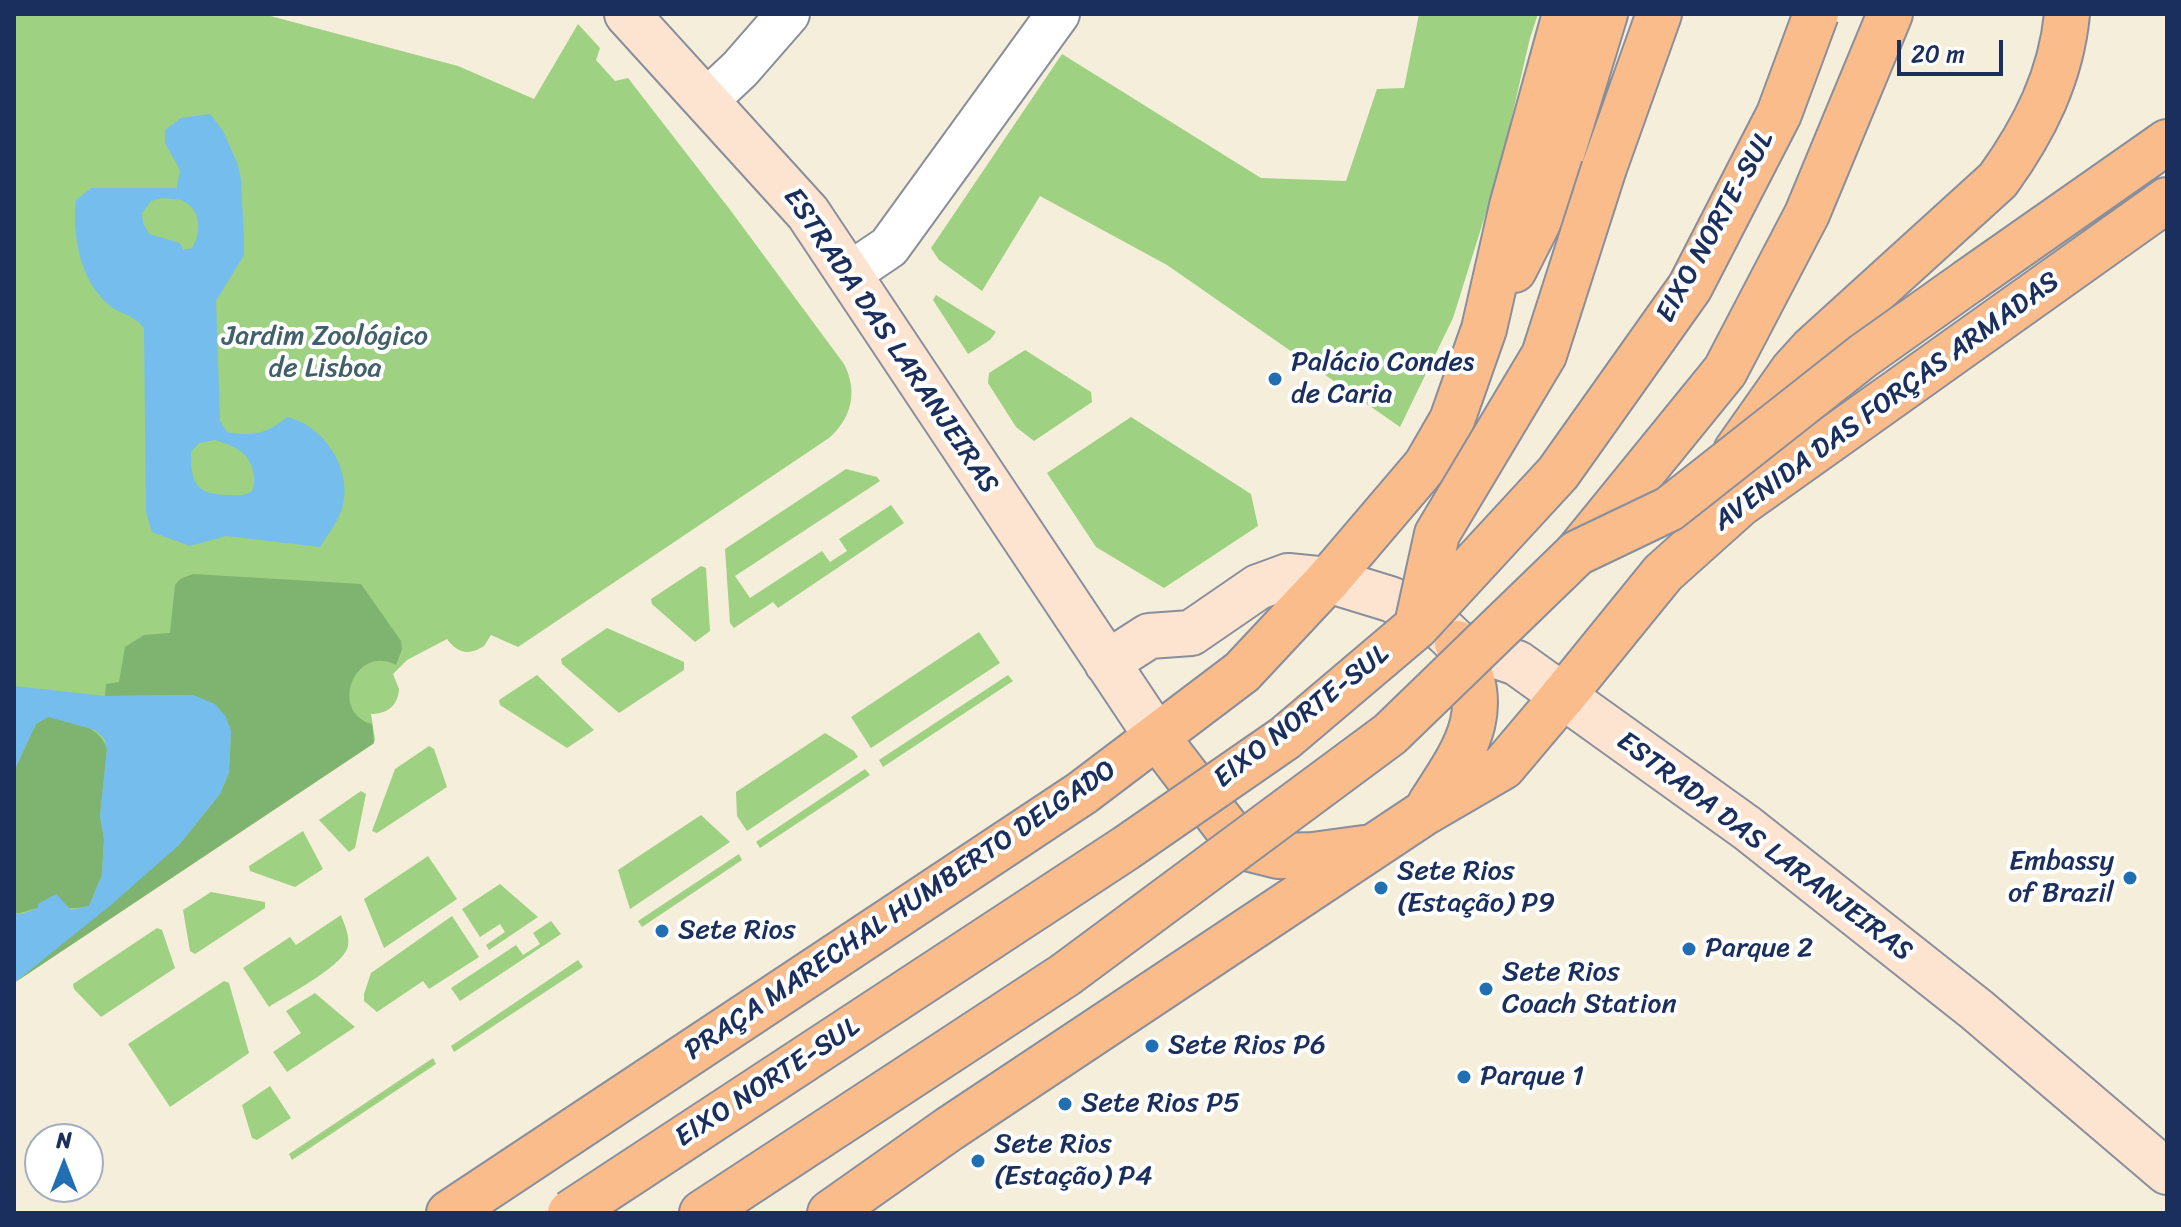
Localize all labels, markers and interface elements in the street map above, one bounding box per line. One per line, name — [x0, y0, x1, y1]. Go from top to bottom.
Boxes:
scale bar — [1901, 24, 2007, 74]
text: 20 m — [1911, 33, 1965, 75]
street label: EIXO NORTE-SUL — [1650, 126, 1782, 328]
street label: ESTRADA DAS LARANJEIRAS — [775, 182, 1005, 500]
street label: AVENIDA DAS FORÇAS ARMADAS — [1707, 265, 2067, 539]
park label: Jardim Zoológico de Lisboa — [222, 320, 428, 386]
place label: Palácio Condes de Caria — [1291, 346, 1474, 412]
marker: Palácio Condes de Caria — [1266, 370, 1284, 388]
street label: EIXO NORTE-SUL — [1208, 638, 1396, 796]
street label: ESTRADA DAS LARANJEIRAS — [1610, 725, 1918, 969]
street label: PRAÇA MARECHAL HUMBERTO DELGADO — [679, 754, 1123, 1068]
place label: Embassy of Brazil — [2008, 845, 2114, 911]
place label: Sete Rios (Estação) P9 — [1397, 855, 1555, 921]
marker: Embassy of Brazil — [2121, 869, 2139, 887]
marker: Sete Rios (Estação) P9 — [1372, 879, 1390, 897]
place label: Sete Rios — [678, 914, 796, 948]
marker: Sete Rios — [653, 922, 671, 940]
place label: Parque 2 — [1705, 932, 1813, 966]
marker: Parque 2 — [1680, 940, 1698, 958]
place label: Sete Rios Coach Station — [1502, 956, 1677, 1022]
marker: Sete Rios Coach Station — [1477, 980, 1495, 998]
street label: EIXO NORTE-SUL — [669, 1011, 867, 1155]
place label: Sete Rios P6 — [1168, 1029, 1326, 1063]
marker: Sete Rios P6 — [1143, 1037, 1161, 1055]
place label: Parque 1 — [1480, 1060, 1584, 1094]
marker: Parque 1 — [1455, 1068, 1473, 1086]
place label: Sete Rios P5 — [1081, 1087, 1240, 1121]
marker: Sete Rios P5 — [1056, 1095, 1074, 1113]
text: N — [56, 1121, 72, 1160]
north arrow — [24, 1123, 104, 1203]
place label: Sete Rios (Estação) P4 — [994, 1128, 1153, 1194]
marker: Sete Rios (Estação) P4 — [969, 1152, 987, 1170]

